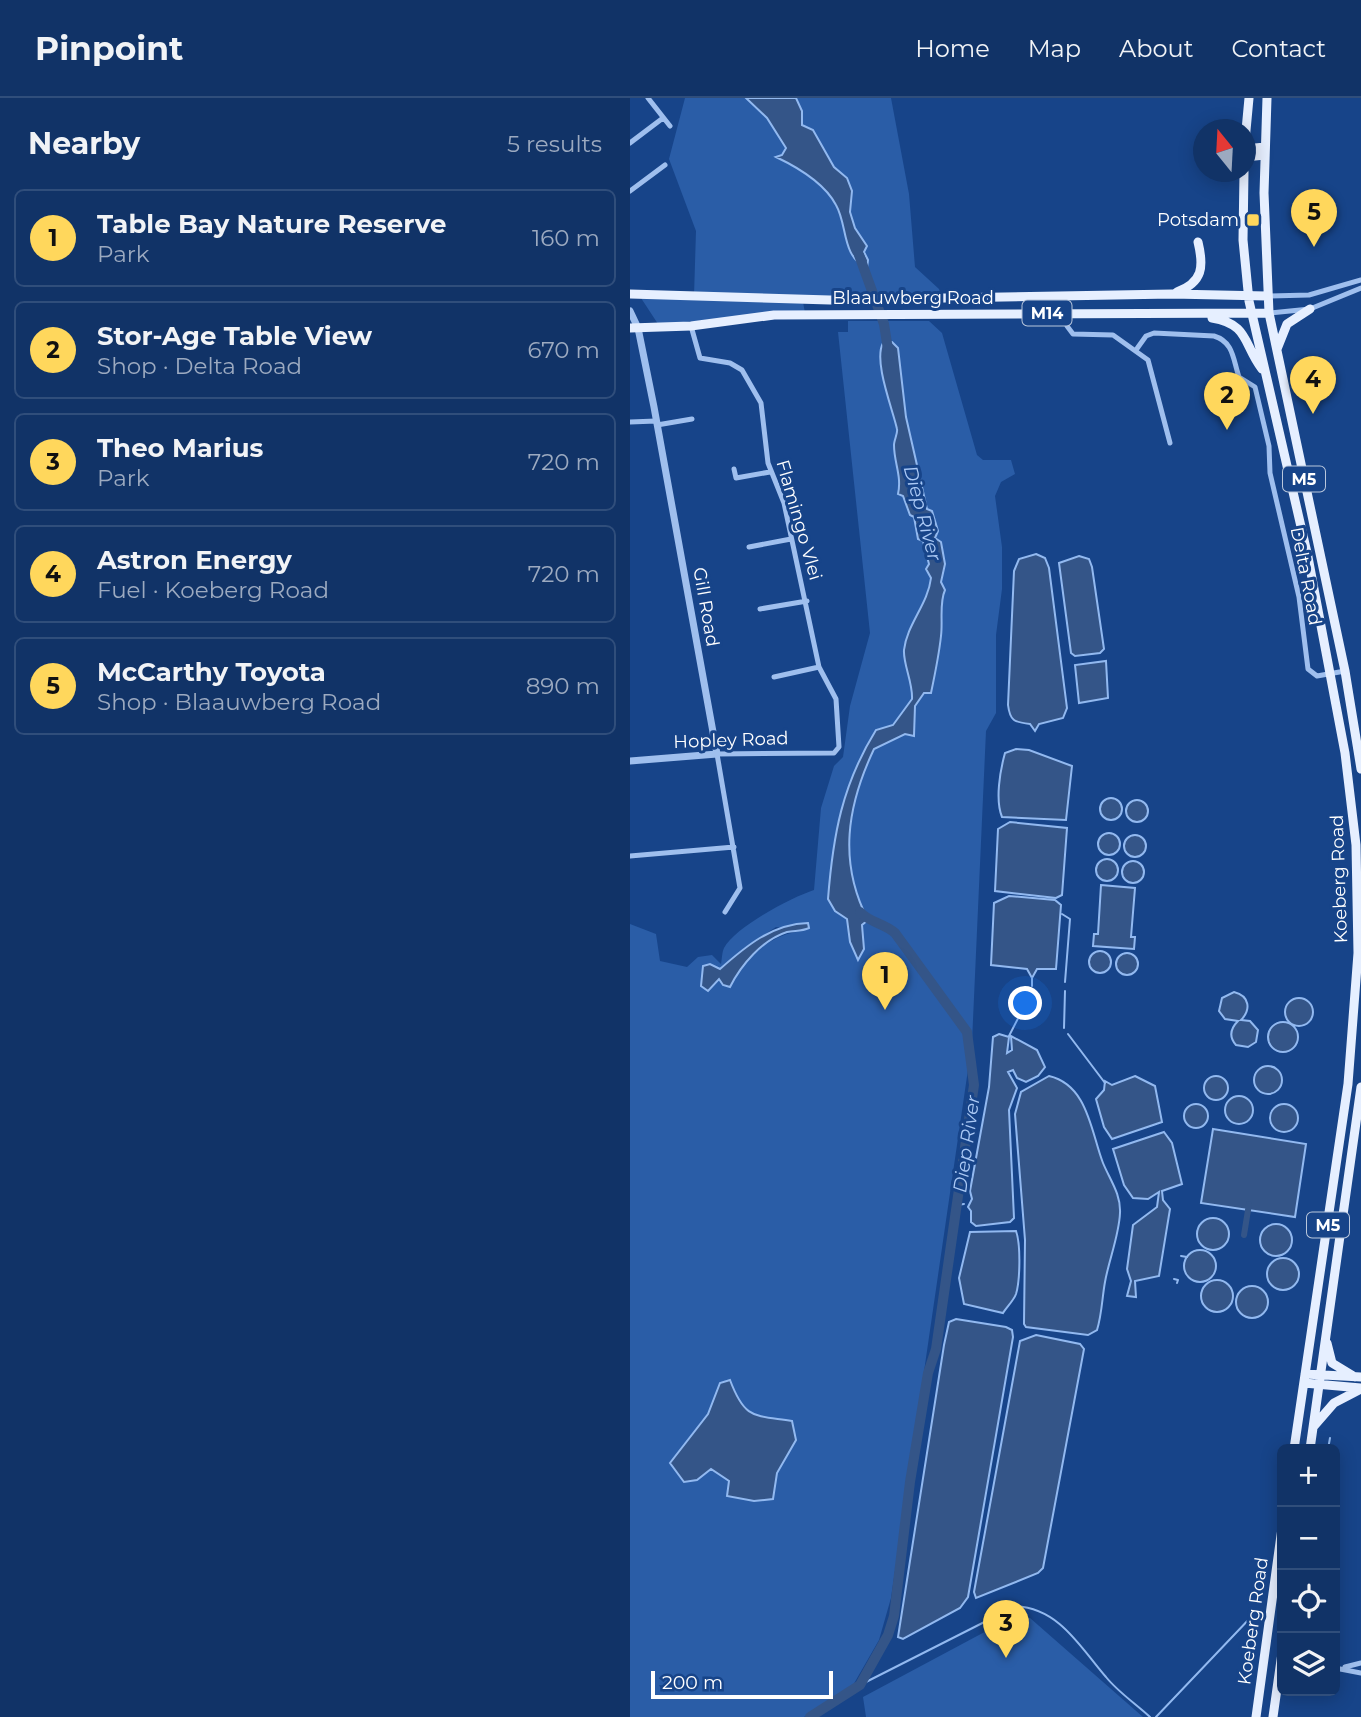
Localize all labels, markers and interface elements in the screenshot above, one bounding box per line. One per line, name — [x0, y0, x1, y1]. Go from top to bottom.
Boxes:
text: Pinpoint — [35, 28, 183, 68]
text: Home — [915, 34, 990, 63]
text: Map — [1028, 34, 1081, 63]
text: About — [1119, 34, 1193, 63]
text: Contact — [1231, 34, 1326, 63]
north arrow — [1193, 119, 1256, 182]
text: Nearby — [28, 125, 140, 162]
text: 5 results — [507, 130, 602, 158]
pin: 5 — [1291, 189, 1337, 247]
text: Table Bay Nature Reserve — [97, 208, 446, 240]
place label: Potsdam — [1157, 209, 1239, 231]
marker: Potsdam — [1245, 212, 1261, 228]
text: 1 — [48, 224, 58, 252]
text: 160 m — [532, 224, 600, 252]
text: Park — [97, 240, 150, 268]
street label: Blaauwberg Road — [832, 287, 994, 309]
road number: M14 — [1022, 300, 1072, 326]
text: Stor-Age Table View — [97, 320, 372, 352]
text: 2 — [46, 336, 60, 364]
text: 670 m — [527, 336, 600, 364]
text: Shop · Delta Road — [97, 352, 302, 380]
pin: 4 — [1290, 356, 1336, 414]
pin: 2 — [1204, 372, 1250, 430]
text: Theo Marius — [97, 432, 263, 464]
text: 3 — [46, 448, 60, 476]
text: 720 m — [528, 448, 600, 476]
street label: Flamingo Vlei — [771, 457, 827, 583]
water label: Diep River — [899, 463, 946, 564]
text: Park — [97, 464, 150, 492]
road number: M5 — [1283, 466, 1325, 492]
street label: Delta Road — [1286, 525, 1326, 627]
text: Astron Energy — [97, 544, 292, 576]
text: 4 — [45, 560, 61, 588]
text: 720 m — [528, 560, 600, 588]
street label: Gill Road — [688, 566, 724, 648]
text: Fuel · Koeberg Road — [97, 576, 329, 604]
text: McCarthy Toyota — [97, 656, 326, 688]
text: 5 — [46, 672, 60, 700]
text: 890 m — [526, 672, 600, 700]
text: Shop · Blaauwberg Road — [97, 688, 381, 716]
street label: Hopley Road — [673, 727, 789, 753]
street label: Koeberg Road — [1326, 814, 1352, 944]
pin: 1 — [862, 952, 908, 1010]
your location — [1008, 986, 1042, 1020]
water label: Diep River — [948, 1094, 985, 1194]
road number: M5 — [1307, 1212, 1349, 1238]
map controls — [1277, 1444, 1340, 1696]
button: + — [1277, 1444, 1340, 1507]
button: − — [1277, 1507, 1340, 1570]
street label: Koeberg Road — [1233, 1556, 1273, 1686]
button: locate — [1277, 1570, 1340, 1633]
pin: 3 — [983, 1600, 1029, 1658]
button: layers — [1277, 1633, 1340, 1696]
scale bar — [651, 1668, 833, 1700]
text: 200 m — [662, 1671, 723, 1694]

